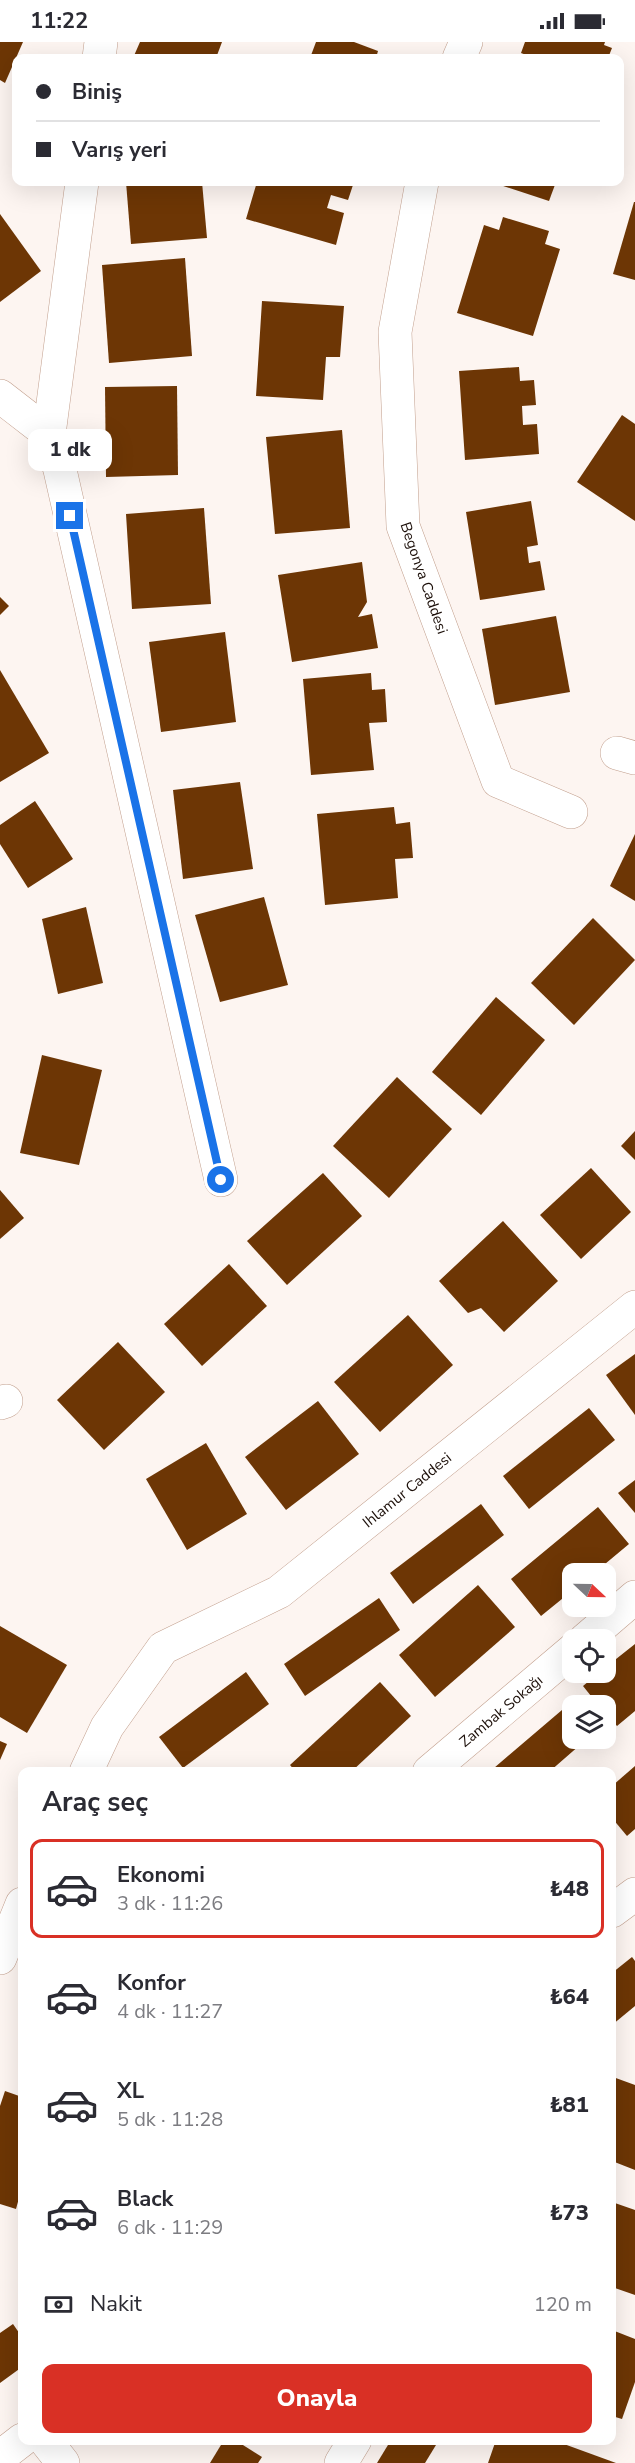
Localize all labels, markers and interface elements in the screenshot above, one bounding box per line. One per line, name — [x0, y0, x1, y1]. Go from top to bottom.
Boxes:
text: 11:22 — [30, 6, 88, 36]
text: Biniş — [72, 77, 122, 107]
text: Varış yeri — [72, 135, 167, 165]
callout: 1 dk — [28, 429, 112, 471]
text: 1 dk — [50, 436, 90, 463]
route end — [56, 502, 83, 529]
street label: Begonya Caddesi — [395, 519, 453, 637]
route start — [207, 1166, 234, 1193]
street label: Ihlamur Caddesi — [358, 1448, 456, 1532]
north arrow — [562, 1563, 616, 1617]
map controls — [562, 1563, 616, 1749]
button: locate — [562, 1629, 616, 1683]
street label: Zambak Sokağı — [455, 1670, 547, 1752]
button: layers — [562, 1695, 616, 1749]
text: Araç seç — [42, 1784, 148, 1821]
text: Ekonomi — [117, 1860, 205, 1890]
icon: car — [45, 1862, 99, 1916]
text: ₺48 — [549, 1874, 589, 1904]
text: 3 dk · 11:26 — [117, 1890, 223, 1917]
text: Konfor — [117, 1968, 186, 1998]
icon: car — [45, 1970, 99, 2024]
text: ₺64 — [549, 1982, 589, 2012]
text: 4 dk · 11:27 — [117, 1998, 223, 2025]
text: XL — [117, 2076, 144, 2106]
icon: car — [45, 2078, 99, 2132]
text: ₺81 — [549, 2090, 589, 2120]
text: 5 dk · 11:28 — [117, 2106, 223, 2133]
text: Black — [117, 2184, 173, 2214]
icon: car — [45, 2186, 99, 2240]
text: ₺73 — [549, 2198, 589, 2228]
text: 6 dk · 11:29 — [117, 2214, 223, 2241]
icon: cash — [42, 2288, 75, 2321]
text: Nakit — [90, 2289, 142, 2319]
text: 120 m — [534, 2291, 592, 2318]
button: Onayla — [42, 2364, 592, 2433]

